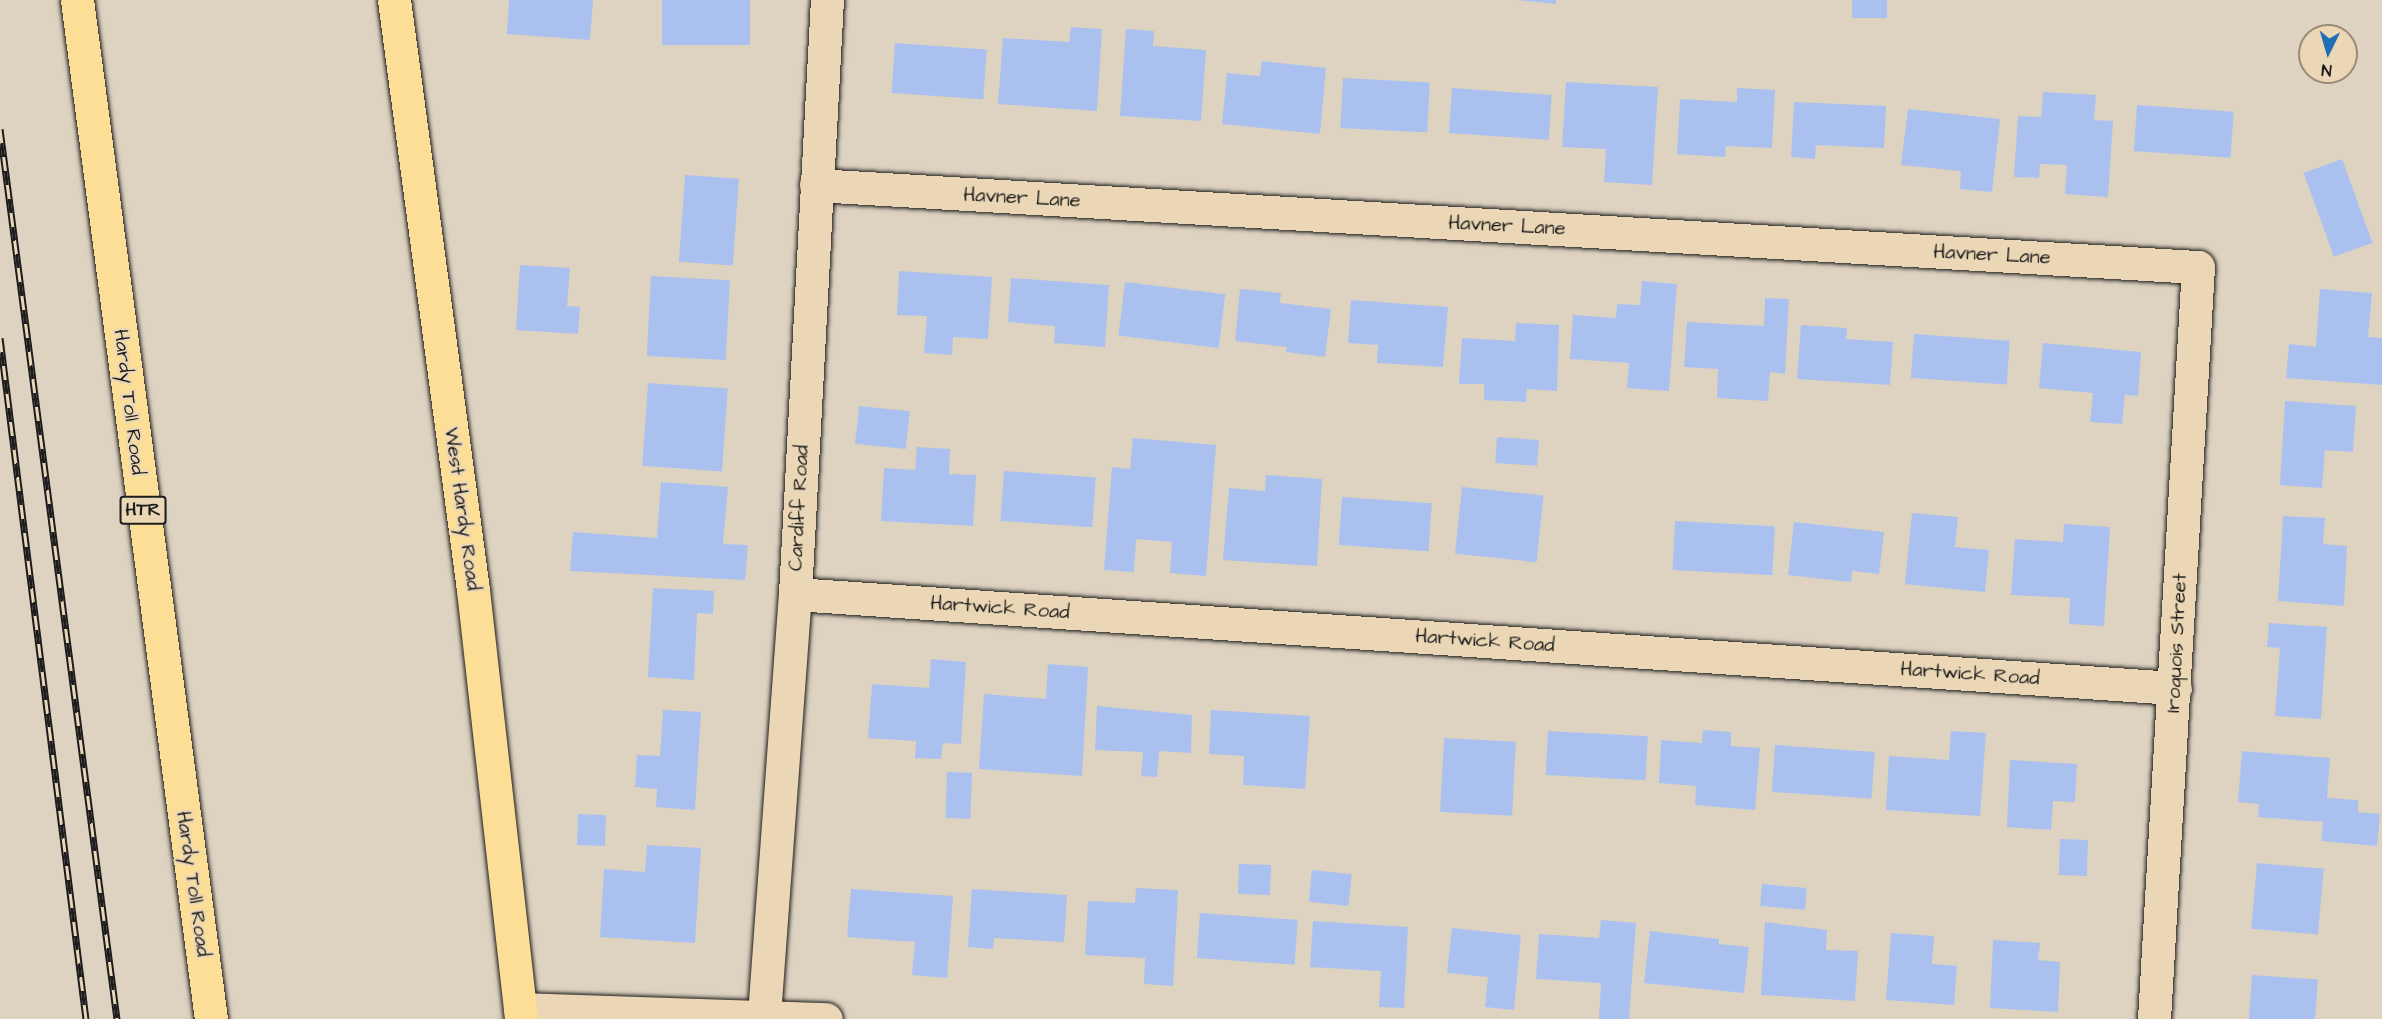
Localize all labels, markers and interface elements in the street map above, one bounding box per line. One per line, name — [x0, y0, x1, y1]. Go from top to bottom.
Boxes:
north arrow — [2298, 24, 2358, 84]
text: N — [2321, 59, 2333, 81]
street label: Havner Lane — [963, 183, 1081, 213]
street label: Havner Lane — [1448, 211, 1566, 241]
street label: Havner Lane — [1933, 240, 2051, 270]
street label: Hardy Toll Road — [108, 328, 150, 476]
street label: West Hardy Road — [439, 426, 485, 592]
street label: Cardiff Road — [784, 444, 814, 572]
road number: HTR — [119, 495, 167, 525]
street label: Iroquois Street — [2161, 573, 2193, 713]
street label: Hartwick Road — [930, 591, 1070, 625]
street label: Hartwick Road — [1415, 624, 1555, 658]
street label: Hartwick Road — [1900, 657, 2040, 691]
street label: Hardy Toll Road — [171, 810, 215, 958]

